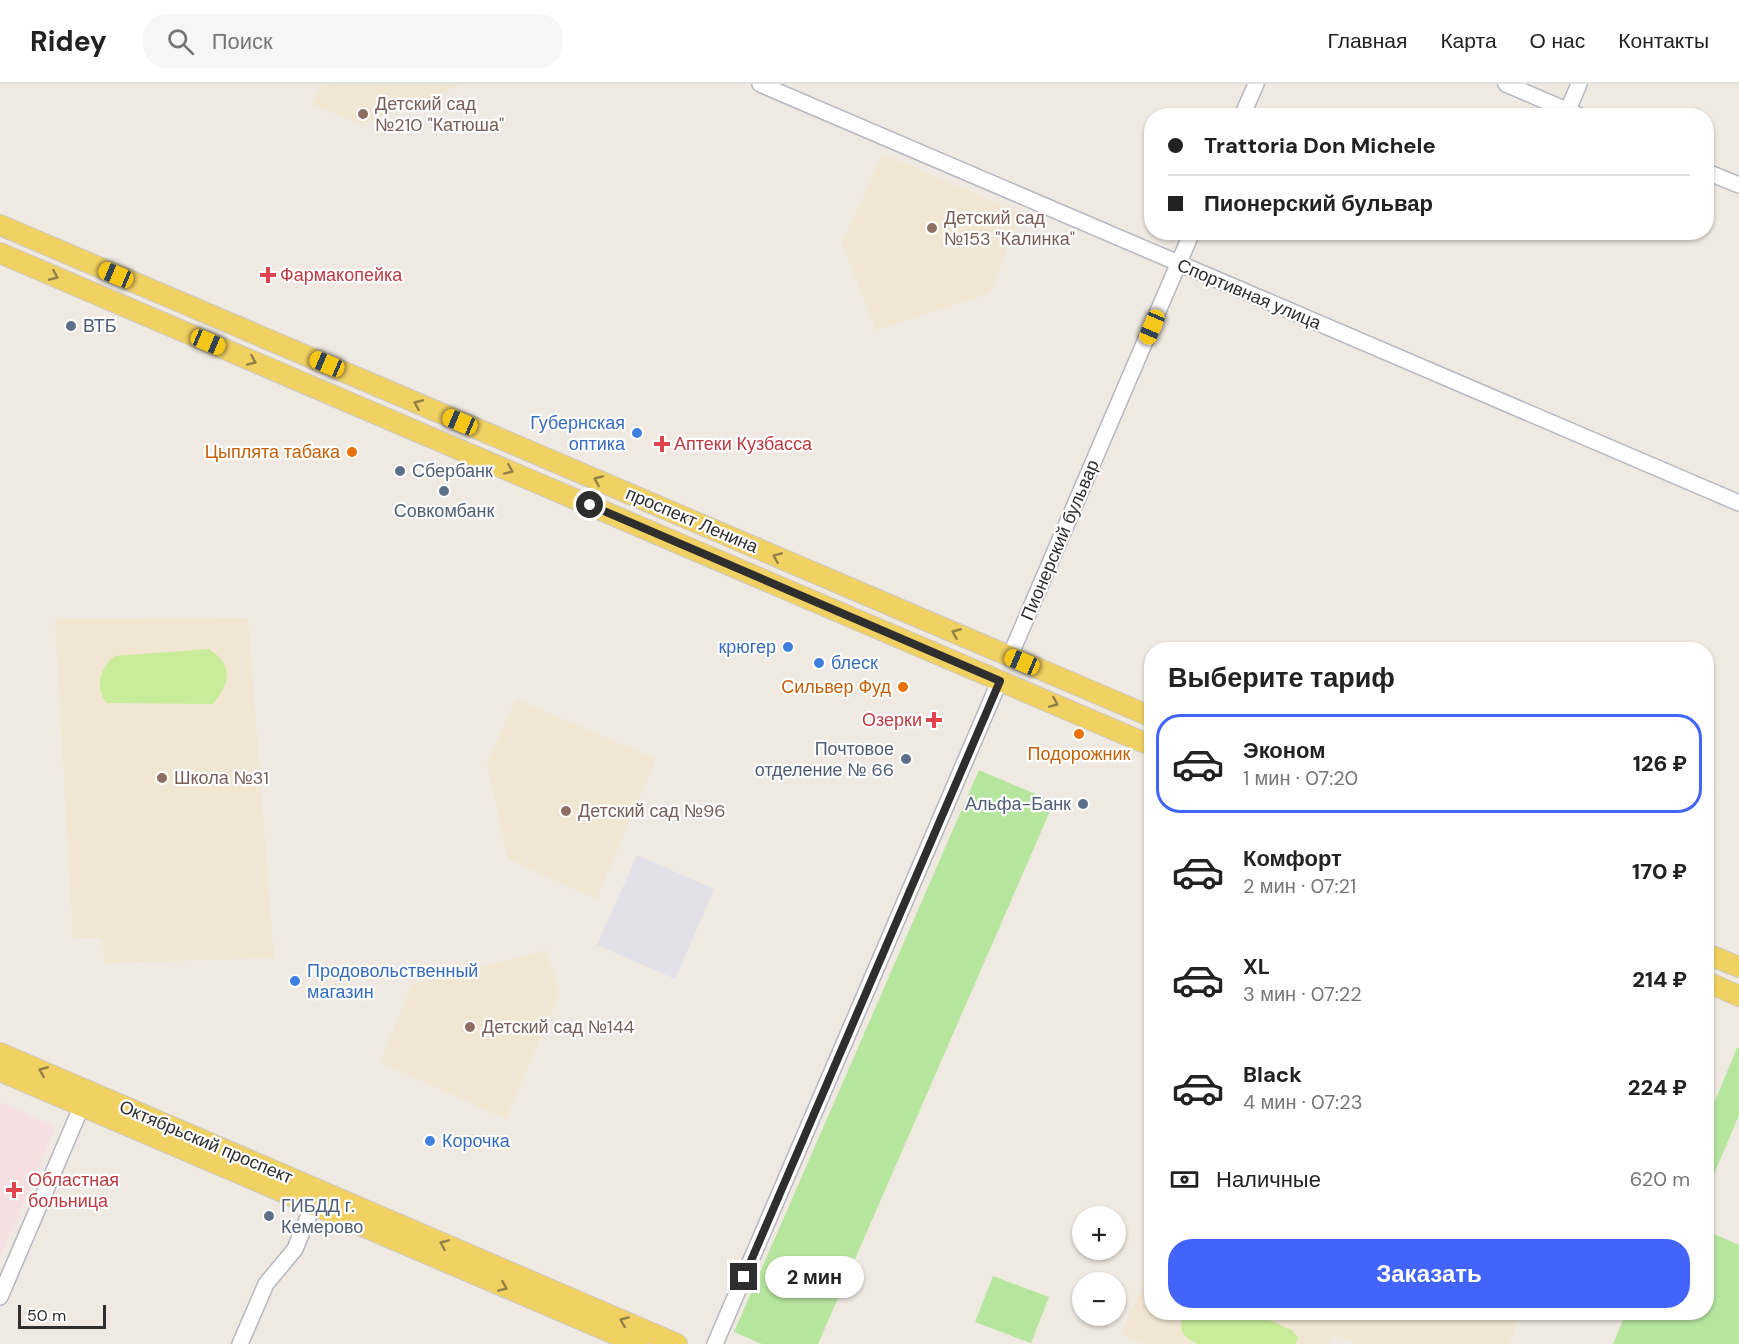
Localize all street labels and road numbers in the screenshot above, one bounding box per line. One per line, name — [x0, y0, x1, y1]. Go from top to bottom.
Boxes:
street label: Спортивная улица — [1173, 253, 1326, 336]
street label: Пионерский бульвар — [1015, 456, 1105, 624]
street label: проспект Ленина — [622, 481, 763, 559]
street label: Октябрьский проспект — [116, 1095, 296, 1189]

